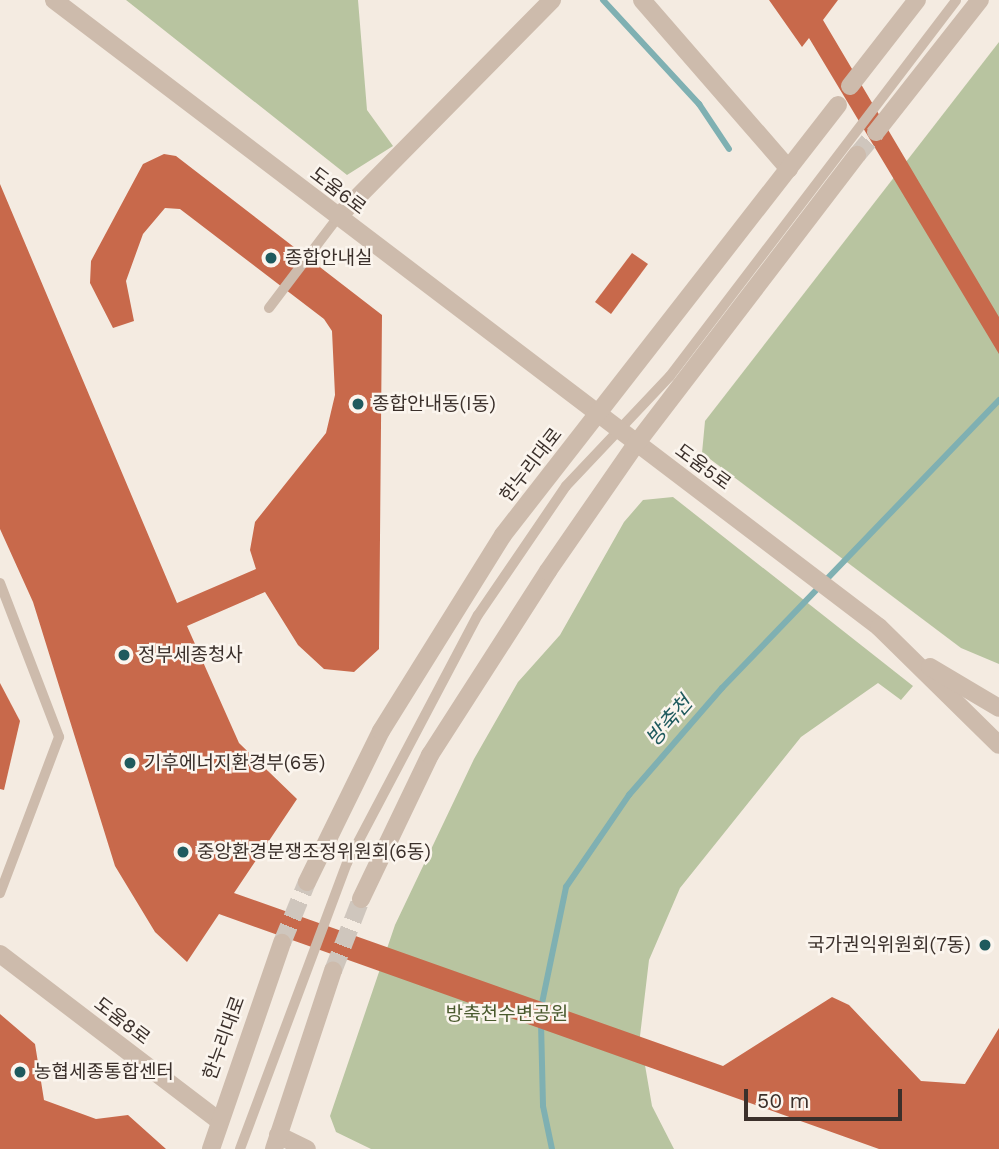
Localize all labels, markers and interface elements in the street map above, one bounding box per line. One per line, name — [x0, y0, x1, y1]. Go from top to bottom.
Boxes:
street label: 도움6로 — [306, 163, 370, 219]
place label: 종합안내실 — [285, 247, 372, 269]
marker: 종합안내실 — [263, 250, 279, 266]
place label: 종합안내동(I동) — [372, 393, 496, 415]
marker: 종합안내동(I동) — [350, 396, 366, 412]
street label: 한누리대로 — [495, 424, 567, 506]
street label: 도움5로 — [671, 439, 735, 495]
place label: 정부세종청사 — [138, 644, 243, 666]
marker: 정부세종청사 — [116, 647, 132, 663]
water label: 방축천 — [640, 691, 698, 751]
place label: 기후에너지환경부(6동) — [144, 752, 326, 774]
marker: 기후에너지환경부(6동) — [122, 755, 138, 771]
place label: 중앙환경분쟁조정위원회(6동) — [197, 841, 431, 863]
marker: 중앙환경분쟁조정위원회(6동) — [175, 844, 191, 860]
place label: 국가권익위원회(7동) — [807, 934, 971, 956]
marker: 국가권익위원회(7동) — [977, 937, 993, 953]
street label: 도움8로 — [90, 993, 154, 1049]
street label: 한누리대로 — [198, 993, 250, 1083]
park label: 방축천수변공원 — [446, 1003, 568, 1025]
place label: 농협세종통합센터 — [34, 1061, 174, 1083]
marker: 농협세종통합센터 — [12, 1064, 28, 1080]
scale bar — [747, 1076, 904, 1120]
text: 50 m — [757, 1088, 809, 1113]

